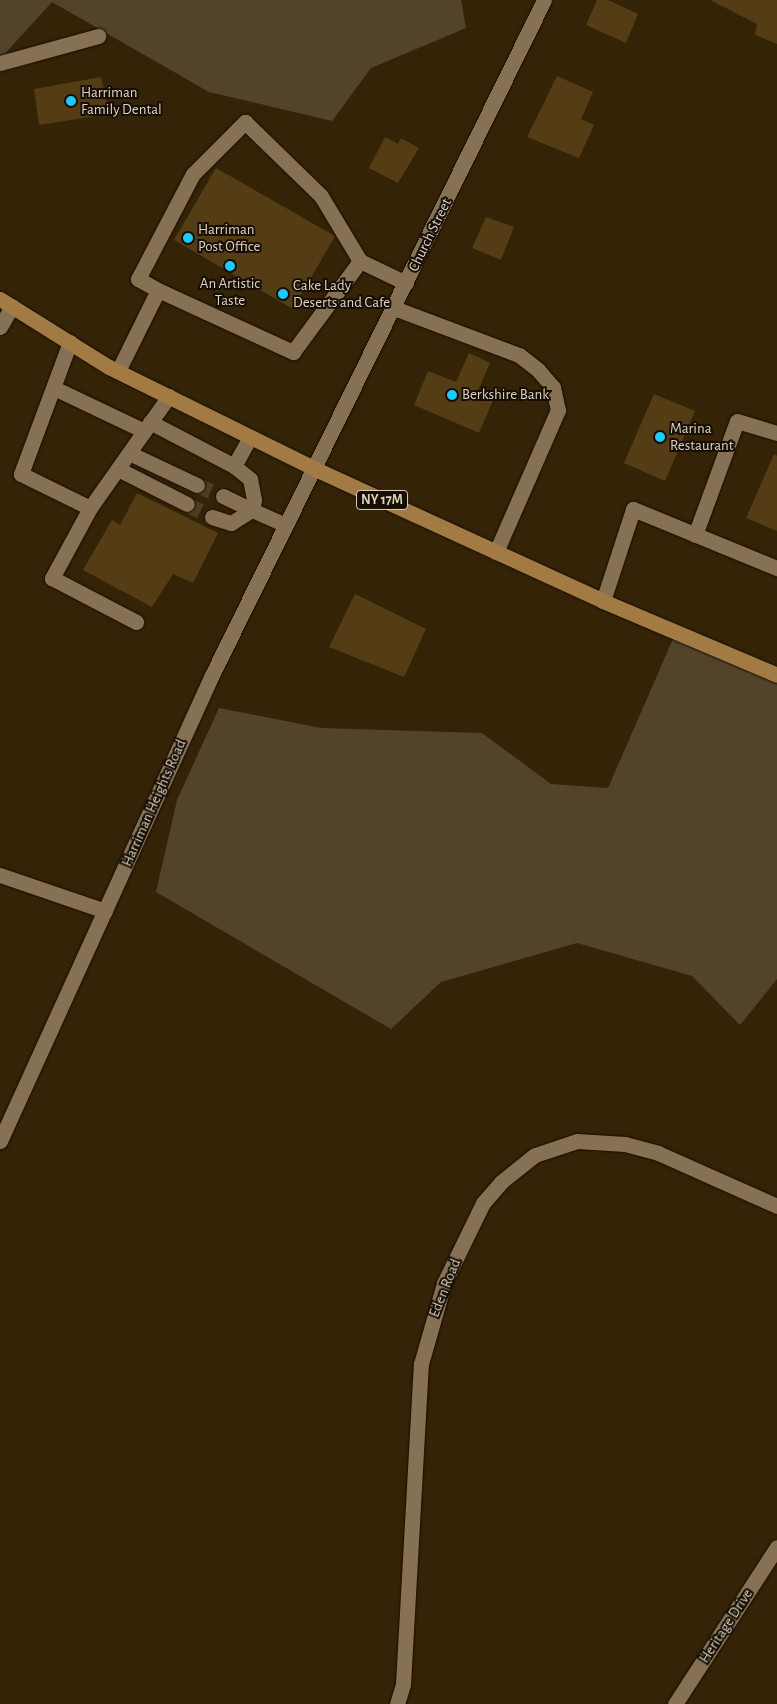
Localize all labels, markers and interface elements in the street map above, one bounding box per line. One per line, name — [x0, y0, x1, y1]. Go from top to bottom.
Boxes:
place label: Harriman Family Dental — [81, 83, 162, 118]
marker: Harriman Family Dental — [65, 95, 77, 107]
street label: Church Street — [405, 195, 455, 275]
place label: Harriman Post Office — [198, 220, 260, 255]
marker: Harriman Post Office — [182, 232, 194, 244]
marker: An Artistic Taste — [224, 260, 236, 272]
place label: An Artistic Taste — [200, 274, 260, 309]
place label: Cake Lady Deserts and Cafe — [293, 276, 390, 311]
marker: Cake Lady Deserts and Cafe — [277, 288, 289, 300]
place label: Berkshire Bank — [462, 386, 549, 404]
marker: Berkshire Bank — [446, 389, 458, 401]
place label: Marina Restaurant — [670, 419, 733, 454]
marker: Marina Restaurant — [654, 431, 666, 443]
road number: NY 17M — [356, 488, 408, 512]
street label: Harriman Heights Road — [118, 737, 190, 869]
street label: Eden Road — [425, 1256, 465, 1320]
street label: Heritage Drive — [695, 1585, 757, 1667]

